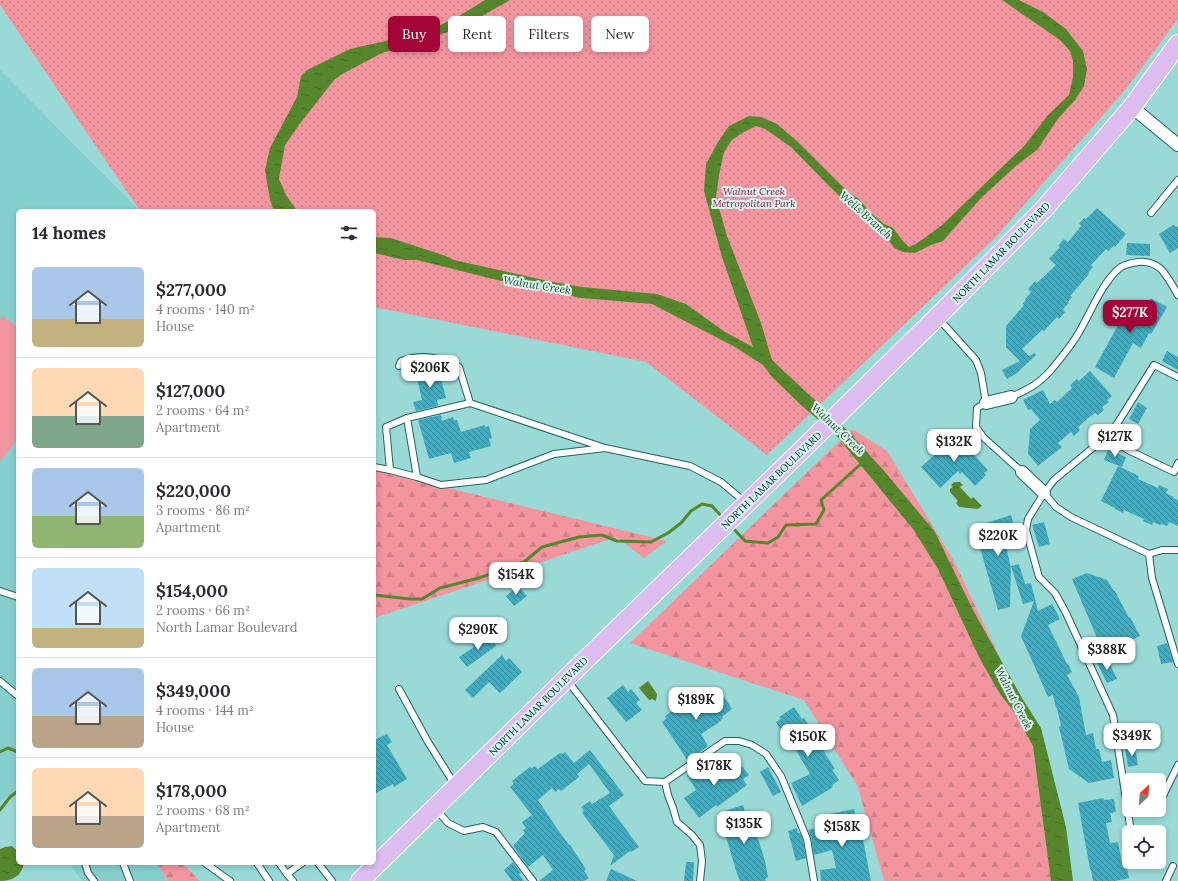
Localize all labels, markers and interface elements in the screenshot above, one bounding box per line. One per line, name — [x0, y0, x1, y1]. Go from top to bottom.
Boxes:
chip: Buy — [388, 16, 440, 52]
chip: Rent — [448, 16, 506, 52]
chip: Filters — [514, 16, 583, 52]
chip: New — [591, 16, 649, 52]
park label: Walnut Creek Metropolitan Park — [713, 185, 795, 210]
water label: Wells Branch — [837, 188, 895, 242]
street label: NORTH LAMAR BOULEVARD — [950, 199, 1053, 305]
text: 14 homes — [32, 222, 106, 244]
icon: filters — [338, 222, 360, 244]
water label: Walnut Creek — [502, 273, 572, 297]
text: $277,000 — [156, 279, 227, 301]
icon: home — [64, 283, 112, 331]
pin: $277K — [1102, 300, 1158, 334]
text: 4 rooms · 140 m² — [156, 301, 255, 318]
text: $277K — [1112, 304, 1148, 321]
text: House — [156, 318, 194, 335]
pin: $206K — [402, 355, 458, 389]
text: $206K — [410, 359, 450, 376]
text: $127,000 — [156, 380, 225, 402]
icon: home — [64, 384, 112, 432]
water label: Walnut Creek — [809, 400, 868, 458]
text: 2 rooms · 64 m² — [156, 402, 249, 419]
text: Apartment — [156, 419, 221, 436]
pin: $127K — [1087, 424, 1143, 458]
text: $127K — [1097, 428, 1133, 445]
street label: NORTH LAMAR BOULEVARD — [718, 429, 824, 532]
pin: $132K — [926, 429, 982, 463]
text: $132K — [936, 433, 972, 450]
text: $220,000 — [156, 480, 231, 502]
icon: home — [64, 484, 112, 532]
text: 3 rooms · 86 m² — [156, 502, 250, 519]
text: Apartment — [156, 519, 221, 536]
pin: $220K — [970, 523, 1026, 557]
text: $220K — [978, 527, 1018, 544]
pin: $154K — [488, 562, 544, 596]
text: $154K — [498, 566, 534, 583]
text: $154,000 — [156, 580, 228, 602]
icon: home — [64, 584, 112, 632]
text: 2 rooms · 66 m² — [156, 602, 250, 619]
pin: $290K — [450, 617, 506, 651]
text: North Lamar Boulevard — [156, 619, 298, 636]
text: $290K — [458, 621, 498, 638]
pin: $388K — [1079, 637, 1135, 671]
text: $388K — [1087, 641, 1127, 658]
street label: NORTH LAMAR BOULEVARD — [486, 654, 591, 759]
water label: Walnut Creek — [992, 664, 1036, 732]
text: $349,000 — [156, 680, 231, 702]
icon: home — [64, 684, 112, 732]
pin: $189K — [668, 687, 724, 721]
text: $189K — [677, 691, 715, 708]
text: 4 rooms · 144 m² — [156, 702, 254, 719]
text: House — [156, 719, 194, 736]
pin: $349K — [1104, 723, 1160, 757]
pin: $150K — [780, 724, 836, 758]
text: $349K — [1113, 727, 1151, 744]
text: $150K — [789, 728, 827, 745]
pin: $178K — [686, 753, 742, 787]
text: $178K — [696, 757, 732, 774]
north arrow — [1122, 773, 1166, 817]
map controls — [1122, 773, 1166, 869]
text: $178,000 — [156, 780, 227, 802]
icon: home — [64, 784, 112, 832]
text: 2 rooms · 68 m² — [156, 802, 250, 819]
pin: $135K — [716, 811, 772, 845]
pin: $158K — [814, 814, 870, 848]
text: $135K — [726, 815, 762, 832]
text: $158K — [824, 818, 860, 835]
text: Apartment — [156, 819, 221, 836]
button: locate — [1122, 825, 1166, 869]

